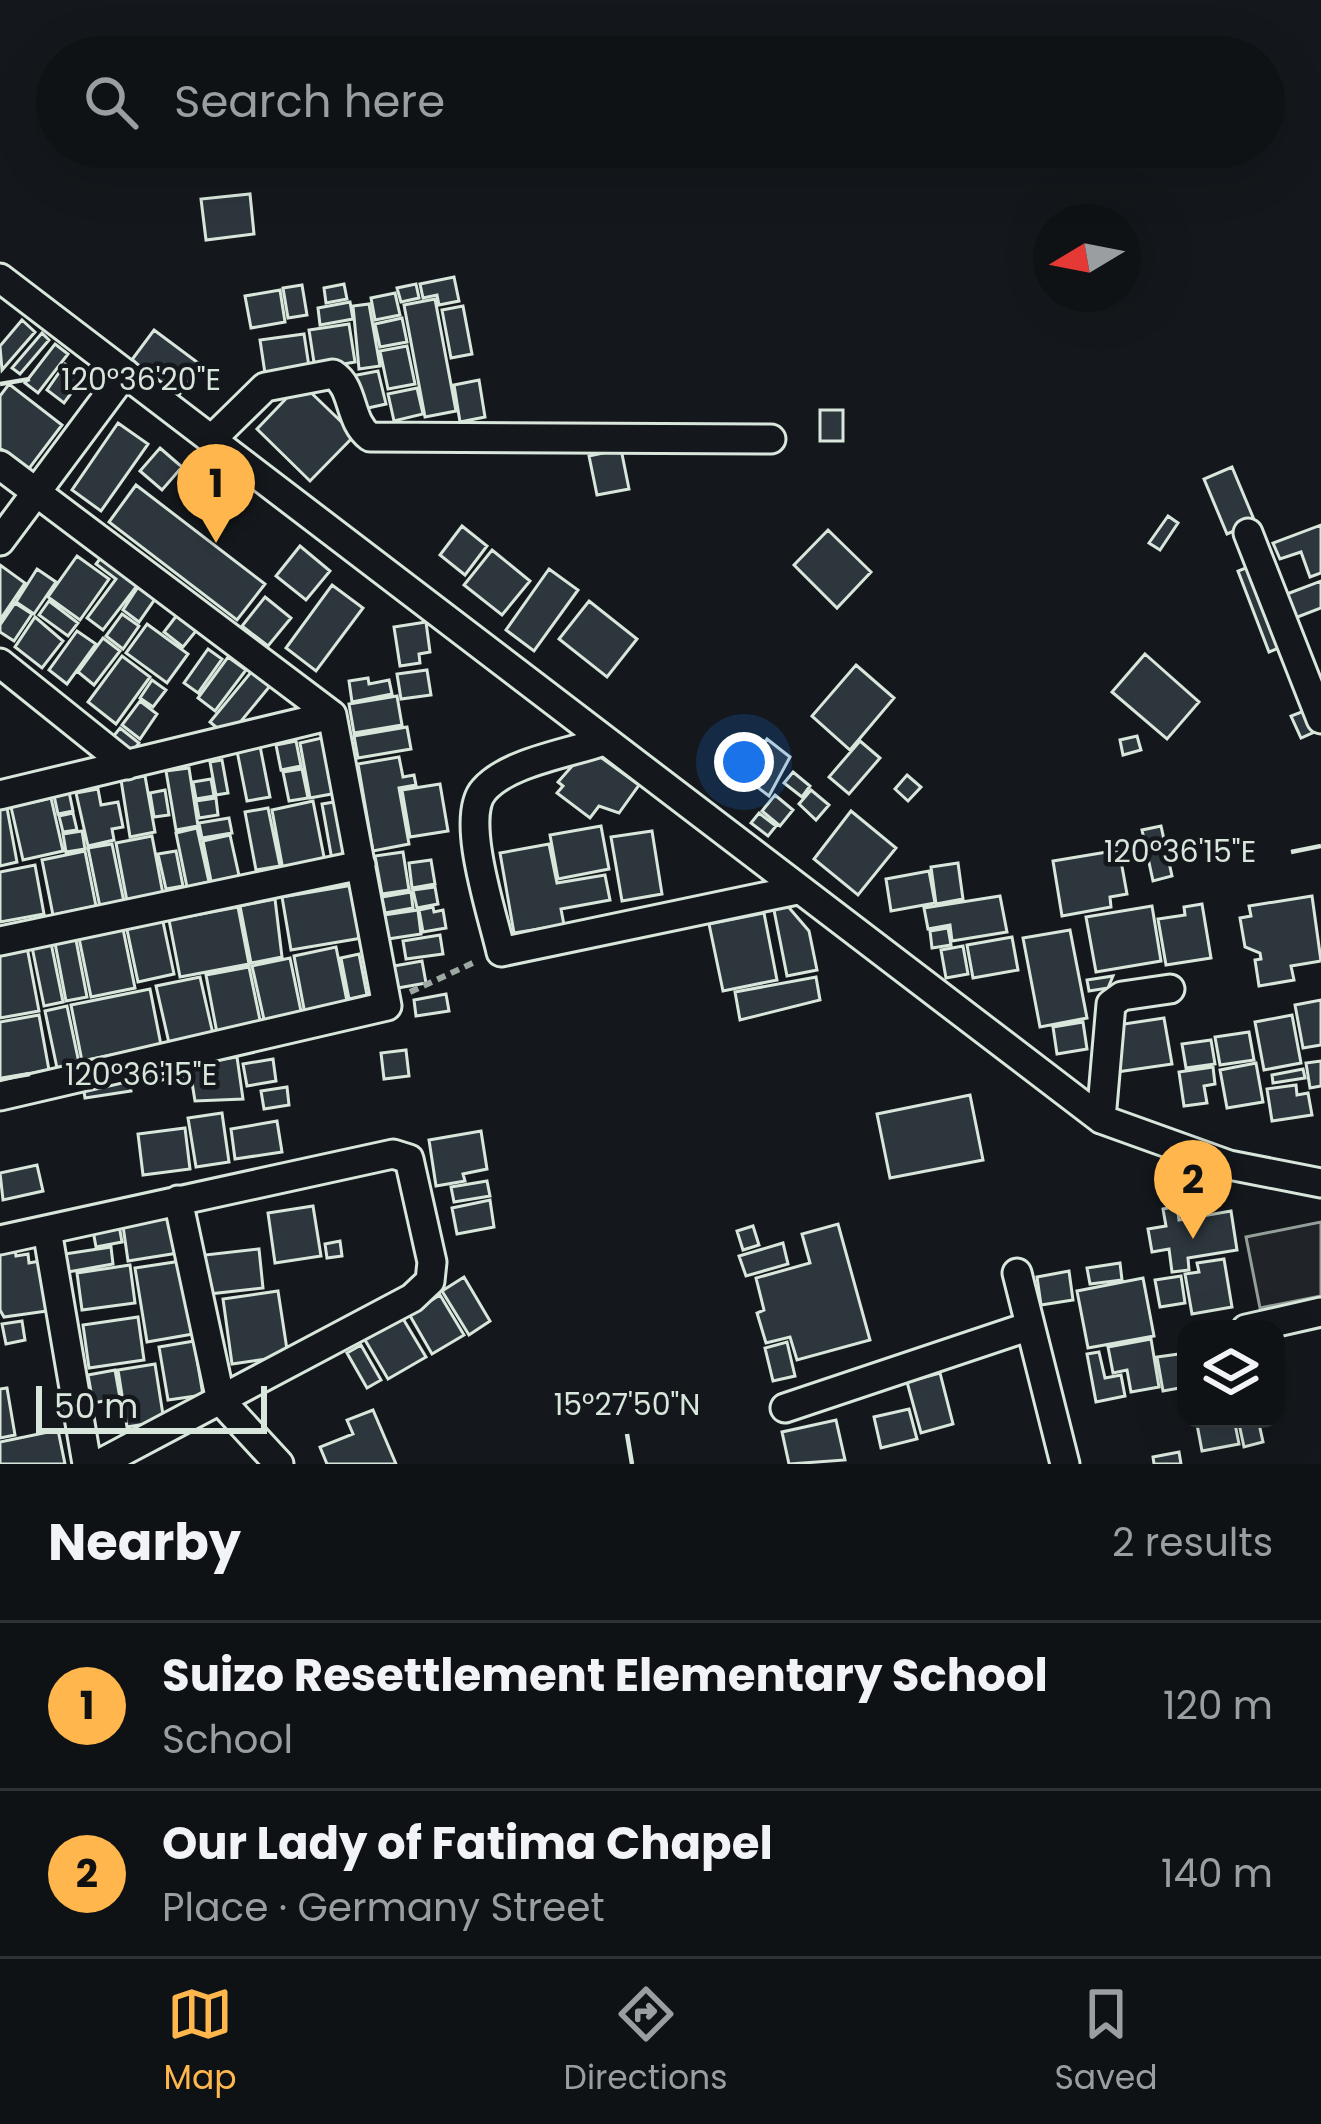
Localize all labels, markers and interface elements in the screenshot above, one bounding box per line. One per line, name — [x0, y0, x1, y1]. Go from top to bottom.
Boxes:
search box — [36, 36, 1285, 168]
icon: search — [78, 69, 144, 135]
text: Search here — [174, 70, 445, 133]
north arrow — [1033, 204, 1141, 312]
text: 120°36'20"E — [61, 358, 221, 401]
pin: 1 — [177, 444, 255, 543]
your location — [714, 732, 774, 792]
text: 120°36'15"E — [1104, 830, 1256, 873]
text: 120°36'15"E — [65, 1053, 217, 1096]
pin: 2 — [1154, 1140, 1232, 1239]
map controls — [1177, 1320, 1285, 1428]
button: layers — [1177, 1320, 1285, 1428]
scale bar — [36, 1380, 267, 1433]
text: 50 m — [54, 1383, 138, 1430]
text: 15°27'50"N — [554, 1383, 700, 1426]
text: Nearby — [48, 1506, 241, 1578]
text: 2 results — [1112, 1515, 1273, 1570]
text: Suizo Resettlement Elementary School — [162, 1644, 1048, 1707]
text: 1 — [80, 1678, 94, 1733]
text: 120 m — [1163, 1678, 1273, 1733]
text: School — [162, 1712, 293, 1767]
text: Our Lady of Fatima Chapel — [162, 1812, 773, 1875]
text: 2 — [76, 1846, 98, 1901]
text: 140 m — [1161, 1846, 1273, 1901]
text: Place · Germany Street — [162, 1880, 605, 1935]
tab: Map — [164, 1981, 237, 2103]
tab: Directions — [564, 1981, 727, 2103]
tab: Saved — [1055, 1981, 1157, 2103]

